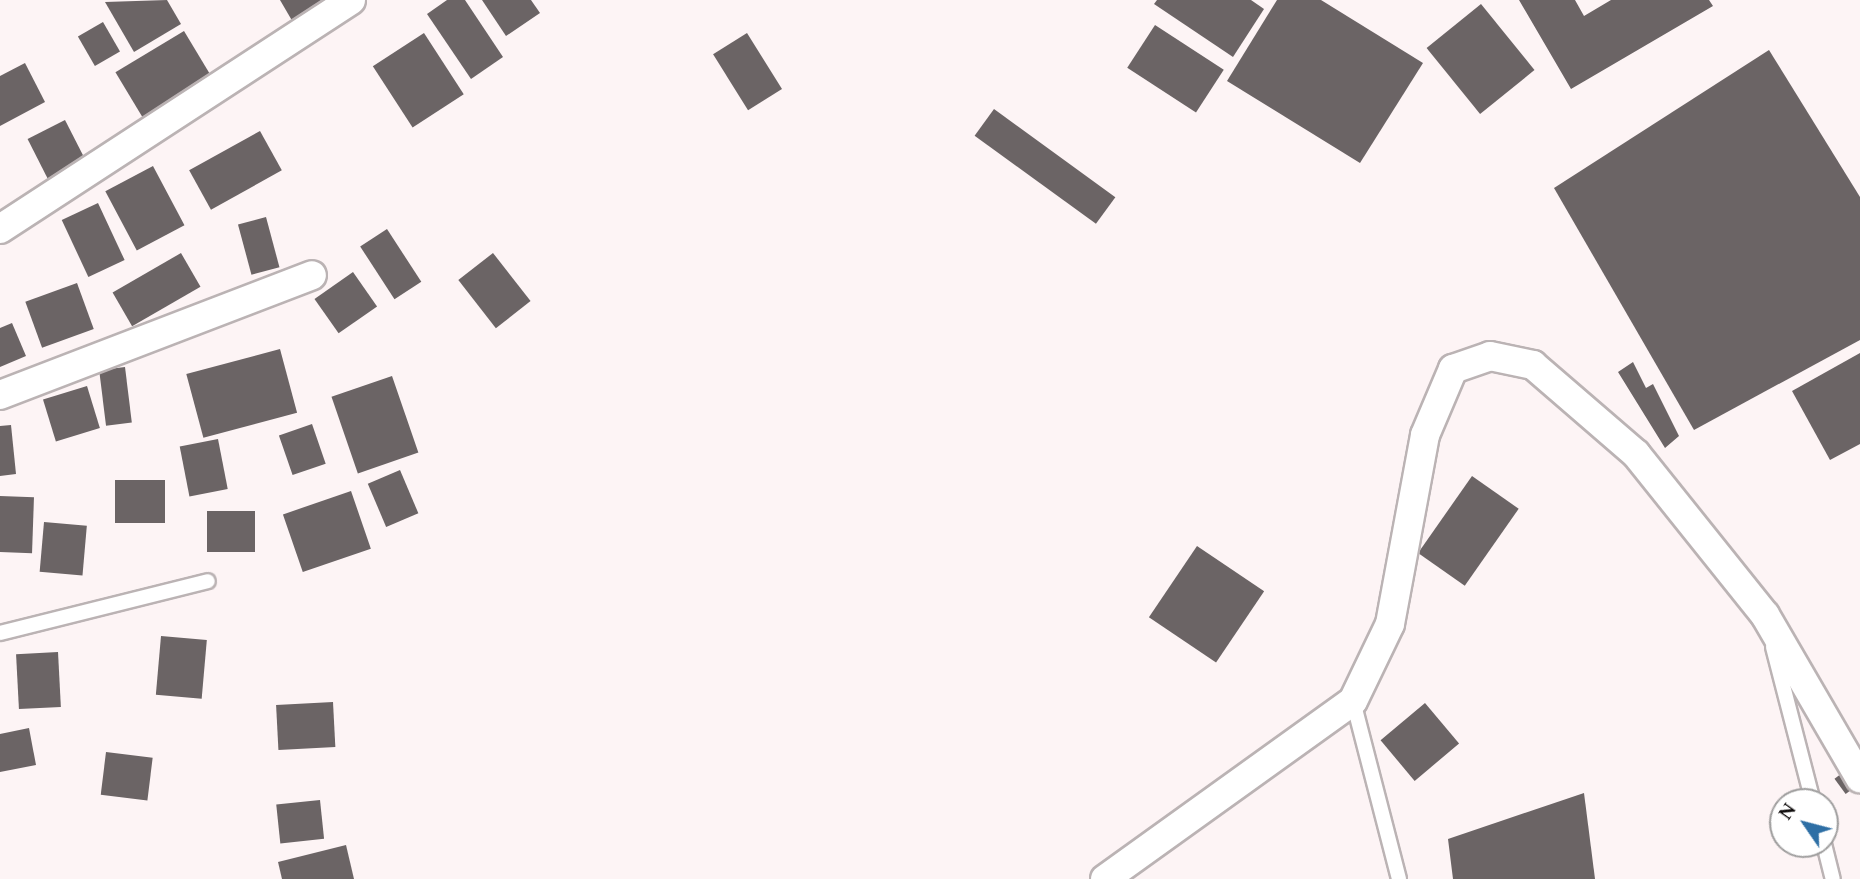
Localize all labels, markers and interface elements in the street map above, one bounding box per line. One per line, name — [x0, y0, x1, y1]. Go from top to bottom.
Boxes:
north arrow — [1769, 788, 1839, 858]
text: N — [1772, 797, 1804, 826]

